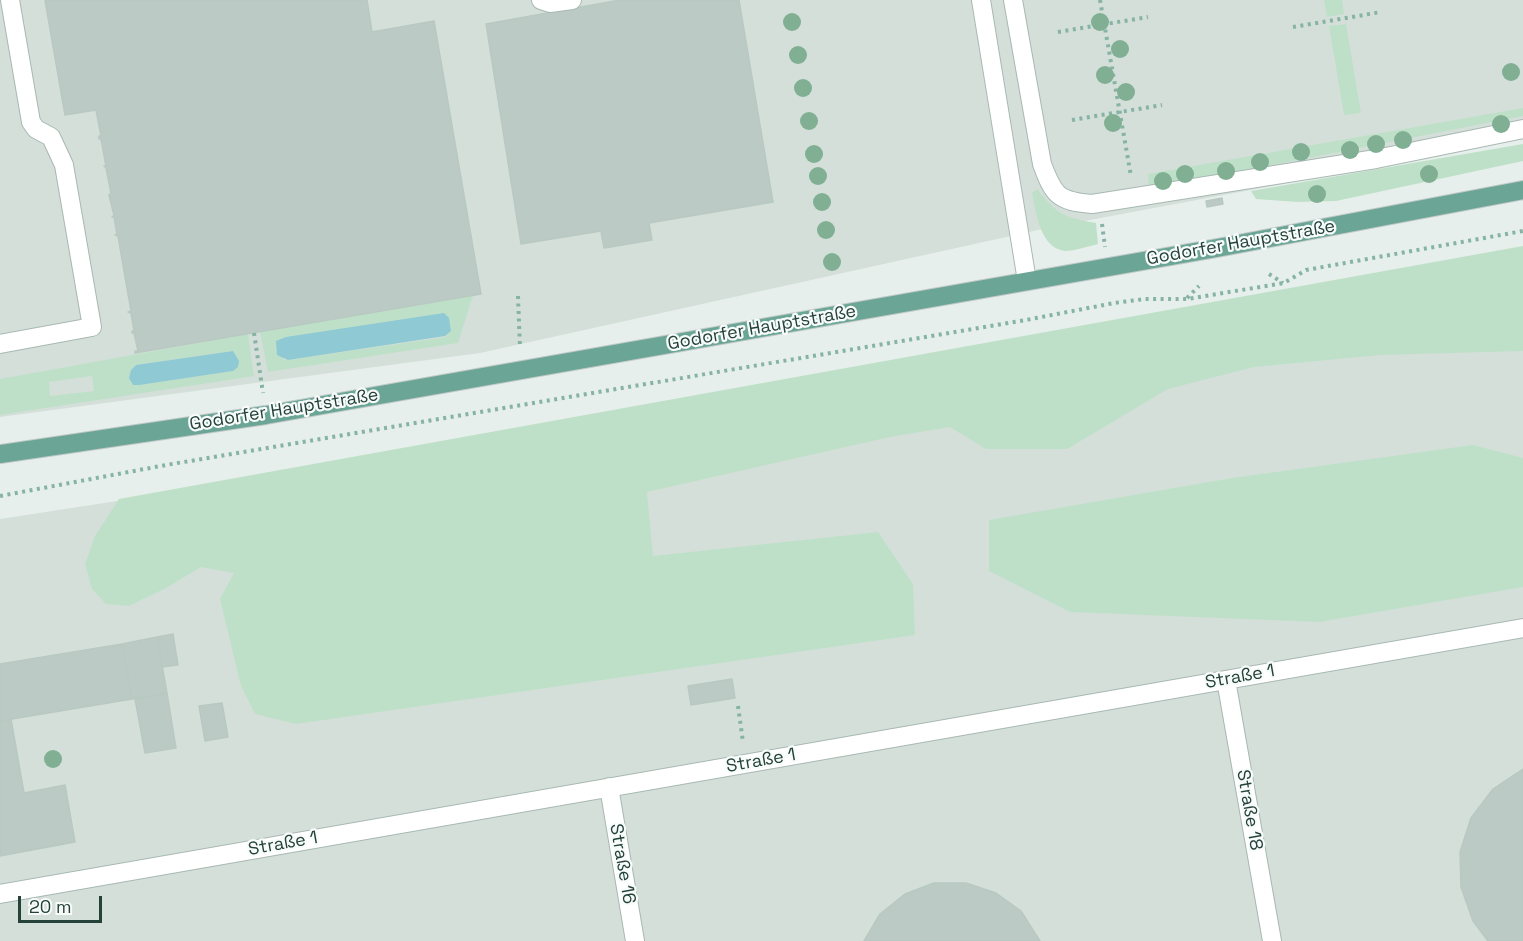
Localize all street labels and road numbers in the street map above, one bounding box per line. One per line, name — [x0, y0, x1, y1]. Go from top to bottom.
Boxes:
street label: Godorfer Hauptstraße — [1145, 216, 1337, 270]
street label: Godorfer Hauptstraße — [666, 301, 858, 355]
street label: Godorfer Hauptstraße — [188, 384, 380, 436]
street label: Straße 1 — [1204, 660, 1276, 694]
street label: Straße 1 — [725, 744, 797, 778]
street label: Straße 18 — [1231, 768, 1267, 852]
street label: Straße 16 — [604, 822, 640, 906]
street label: Straße 1 — [247, 827, 319, 861]

